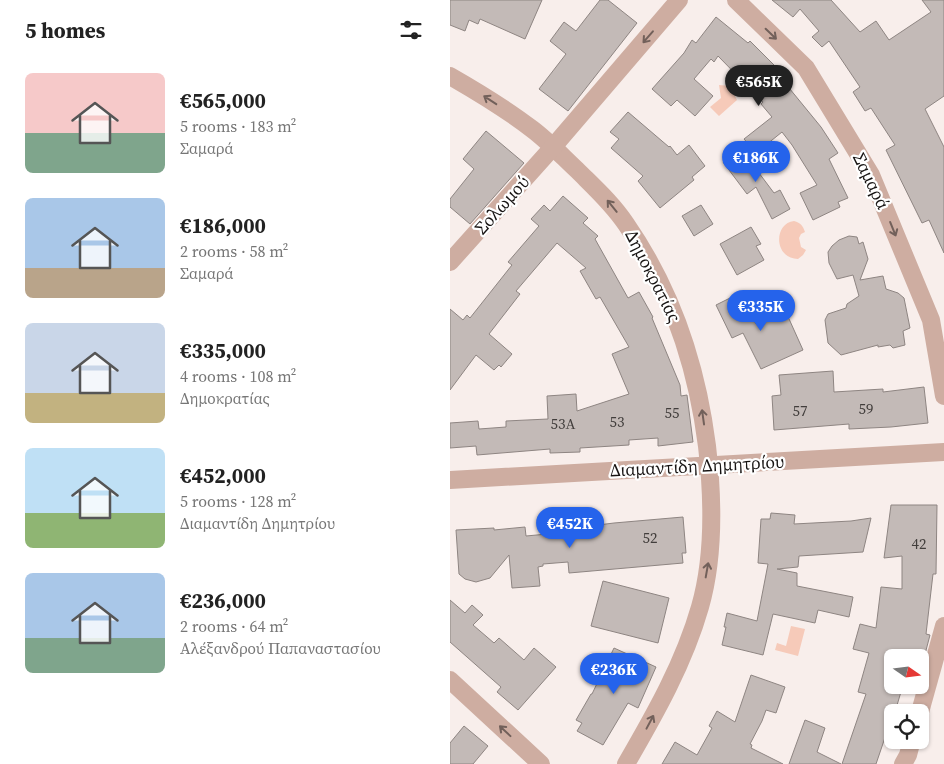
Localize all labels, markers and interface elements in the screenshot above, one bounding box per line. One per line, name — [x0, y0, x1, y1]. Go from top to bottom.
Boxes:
text: 5 homes — [25, 16, 105, 45]
icon: filters — [397, 16, 425, 44]
one-way arrow — [765, 28, 777, 40]
one-way arrow — [642, 30, 653, 43]
pin: €565K — [724, 64, 794, 107]
text: €565K — [736, 70, 782, 92]
text: €565,000 — [180, 86, 266, 115]
icon: home — [65, 93, 125, 153]
one-way arrow — [483, 95, 497, 105]
text: 5 rooms · 183 m² — [180, 115, 296, 137]
text: Σαμαρά — [180, 137, 233, 159]
pin: €186K — [721, 140, 791, 183]
text: €186K — [733, 146, 779, 168]
street label: Σαμαρά — [847, 148, 896, 213]
street label: Σολωμού — [469, 170, 535, 239]
one-way arrow — [606, 200, 617, 213]
text: €186,000 — [180, 211, 266, 240]
icon: home — [65, 218, 125, 278]
one-way arrow — [889, 221, 899, 236]
street label: Δημοκρατίας — [619, 225, 688, 326]
text: 2 rooms · 58 m² — [180, 240, 288, 262]
text: Σαμαρά — [180, 262, 233, 284]
pin: €335K — [726, 290, 796, 332]
text: €335K — [738, 295, 784, 317]
text: €335,000 — [180, 336, 266, 365]
icon: home — [65, 343, 125, 403]
text: 4 rooms · 108 m² — [180, 365, 296, 387]
text: Δημοκρατίας — [180, 387, 270, 409]
house number: 59 — [858, 398, 874, 419]
house number: 57 — [792, 400, 808, 421]
house number: 55 — [664, 402, 680, 423]
one-way arrow — [698, 409, 708, 425]
house number: 53 — [609, 411, 625, 432]
house number: 53A — [551, 413, 576, 434]
street label: Διαμαντίδη Δημητρίου — [609, 448, 785, 483]
text: €452,000 — [180, 461, 266, 490]
icon: home — [65, 468, 125, 528]
text: 5 rooms · 128 m² — [180, 490, 296, 512]
pin: €452K — [535, 506, 605, 549]
text: Διαμαντίδη Δημητρίου — [180, 512, 335, 534]
text: €452K — [547, 512, 593, 534]
house number: 52 — [642, 527, 658, 548]
house number: 42 — [911, 533, 927, 554]
one-way arrow — [703, 563, 713, 579]
text: €236,000 — [180, 586, 266, 615]
icon: home — [65, 593, 125, 653]
text: 2 rooms · 64 m² — [180, 615, 288, 637]
text: Αλέξανδρού Παπαναστασίου — [180, 637, 381, 659]
north arrow — [884, 649, 929, 694]
map controls — [884, 649, 929, 749]
pin: €236K — [579, 652, 649, 695]
text: €236K — [591, 658, 637, 680]
button: locate — [884, 704, 929, 749]
one-way arrow — [645, 714, 655, 729]
one-way arrow — [499, 725, 511, 737]

